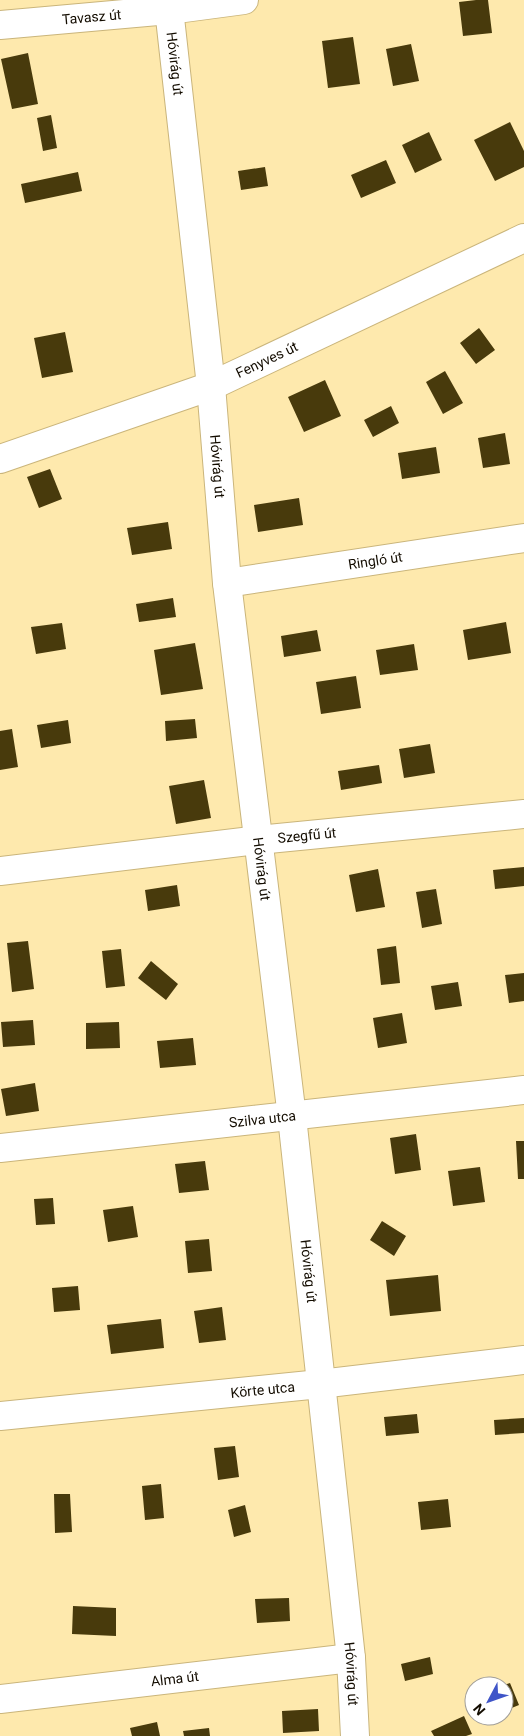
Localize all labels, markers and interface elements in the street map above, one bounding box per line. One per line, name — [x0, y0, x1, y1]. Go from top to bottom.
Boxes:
street label: Tavasz út — [61, 6, 122, 27]
street label: Hóvirág út — [164, 31, 187, 97]
street label: Fenyves út — [233, 338, 301, 381]
street label: Hóvirág út — [207, 434, 228, 499]
street label: Ringló út — [347, 548, 404, 573]
street label: Szegfű út — [277, 824, 337, 846]
street label: Hóvirág út — [250, 836, 274, 902]
street label: Szilva utca — [228, 1107, 297, 1131]
street label: Hóvirág út — [297, 1238, 320, 1304]
street label: Körte utca — [230, 1379, 296, 1401]
street label: Hóvirág út — [341, 1641, 361, 1706]
street label: Alma út — [150, 1668, 200, 1689]
north arrow — [464, 1676, 514, 1726]
text: N — [470, 1701, 488, 1719]

